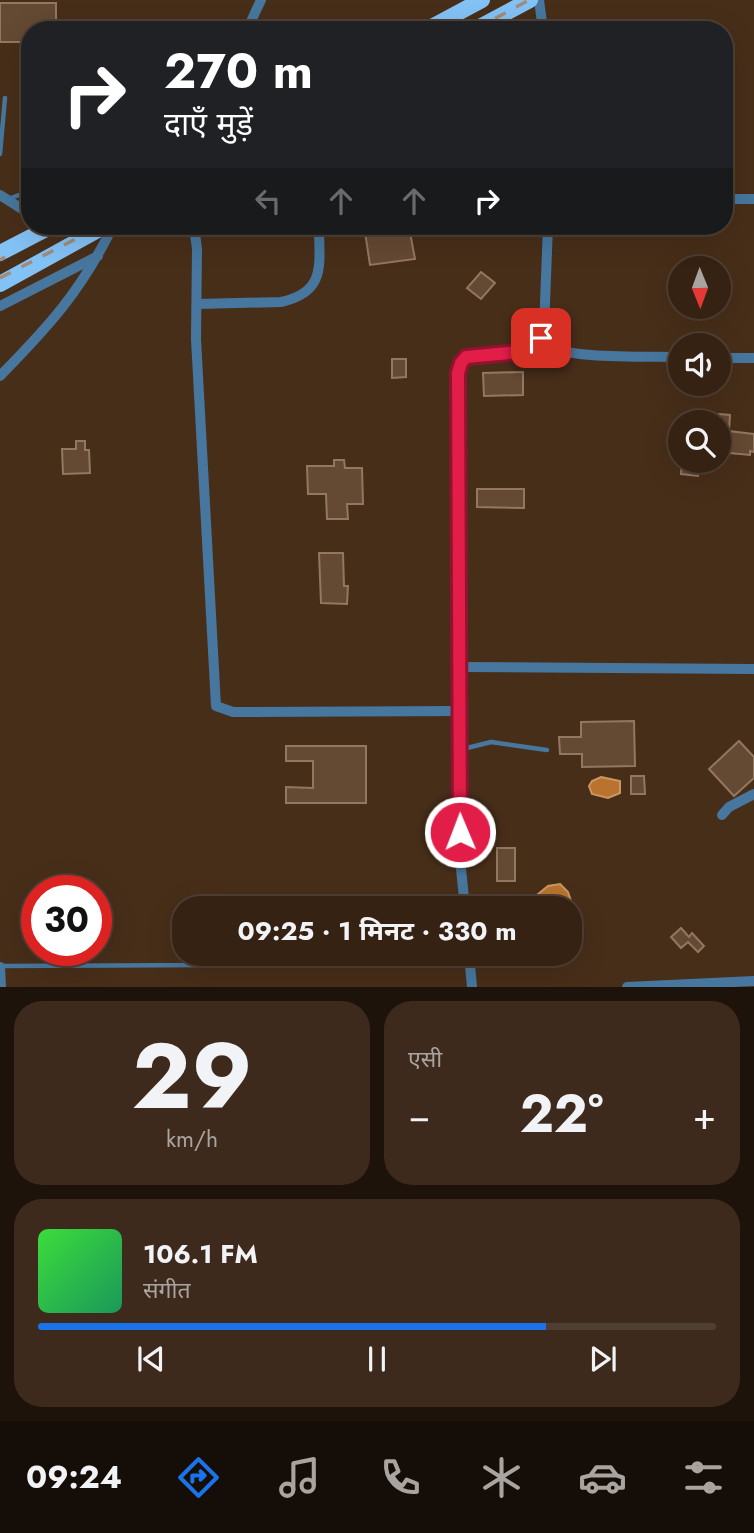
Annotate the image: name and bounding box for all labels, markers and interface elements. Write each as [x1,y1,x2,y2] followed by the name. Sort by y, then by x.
[164,36,313,106] text: 270 m
[49,49,140,140] icon: right
[164,101,253,147] text: दाएँ मुड़ें
[249,182,287,220] icon: left
[322,182,360,220] icon: ahead
[395,182,433,220] icon: ahead
[468,182,506,220] icon: right
[668,256,732,318] north arrow
[668,256,731,473] map controls
[511,308,571,368] pin
[522,319,560,357] icon: arrive
[668,333,731,396] button: sound
[668,410,731,473] button: search
[423,795,497,869] position arrow
[21,875,112,966] speed limit sign: 30
[238,912,516,950] text: 09:25 · 1 मिनट · 330 m
[132,1011,252,1142] text: 29
[408,1042,442,1076] text: एसी
[520,1076,603,1152] text: 22°
[408,1088,430,1143] text: −
[693,1088,716,1143] text: +
[166,1122,218,1156] text: km/h
[143,1235,258,1273] text: 106.1 FM
[143,1273,191,1307] text: संगीत
[132,1340,170,1378] icon: previous
[358,1340,396,1378] icon: pause
[584,1340,622,1378] icon: next
[174,1453,223,1502] icon: directions
[275,1453,324,1502] icon: music
[376,1453,425,1502] icon: phone
[477,1453,526,1502] icon: climate
[578,1453,627,1502] icon: car
[679,1453,728,1502] icon: filters
[26,1454,122,1500] text: 09:24

